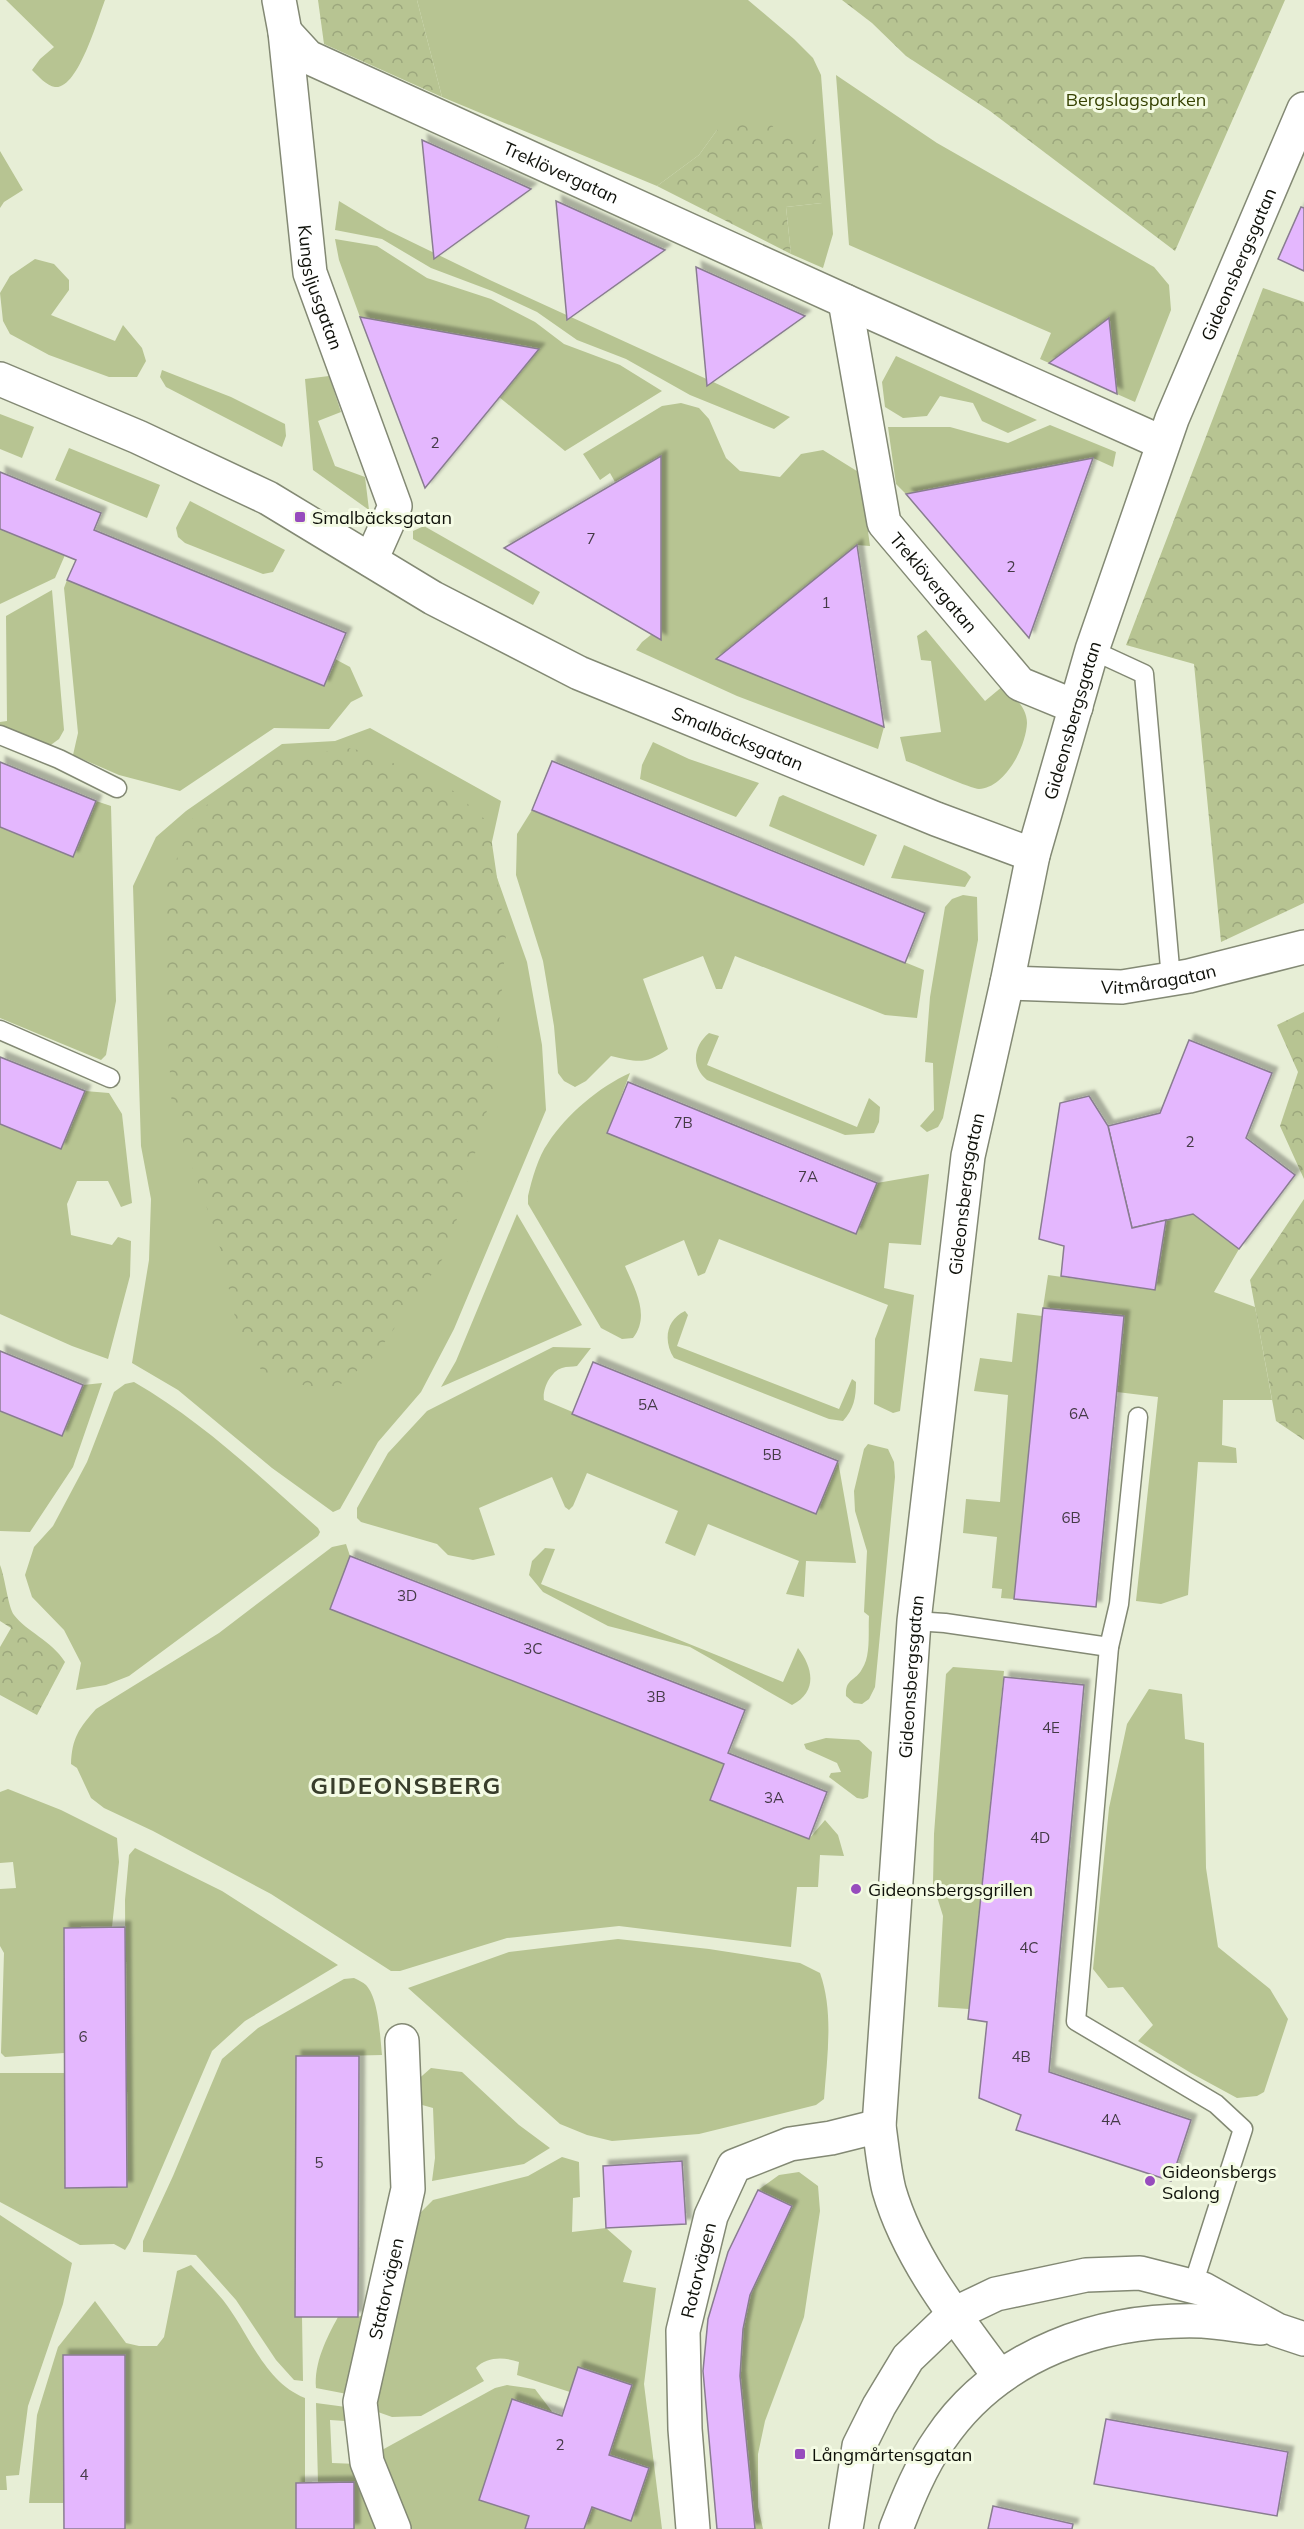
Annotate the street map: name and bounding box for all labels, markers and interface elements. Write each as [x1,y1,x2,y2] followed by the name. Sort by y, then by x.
[1066,88,1206,111] park label: Bergslagsparken
[500,136,623,208] street label: Treklövergatan
[1195,184,1281,344] street label: Gideonsbergsgatan
[294,224,348,353] street label: Kungsljusgatan
[430,433,440,452] house number: 2
[312,506,452,529] place label: Smalbäcksgatan
[293,510,307,524] marker: Smalbäcksgatan
[885,527,983,637] street label: Treklövergatan
[586,529,596,548] house number: 7
[1006,557,1016,576] house number: 2
[821,593,831,612] house number: 1
[1038,638,1106,802] street label: Gideonsbergsgatan
[669,701,807,775] street label: Smalbäcksgatan
[1100,958,1218,999] street label: Vitmåragatan
[943,1110,989,1276] street label: Gideonsbergsgatan
[673,1113,693,1132] house number: 7B
[1185,1132,1195,1151] house number: 2
[798,1167,818,1186] house number: 7A
[638,1395,658,1414] house number: 5A
[1069,1404,1089,1423] house number: 6A
[762,1445,782,1464] house number: 5B
[1061,1508,1081,1527] house number: 6B
[397,1586,417,1605] house number: 3D
[893,1593,928,1759] street label: Gideonsbergsgatan
[523,1639,543,1658] house number: 3C
[646,1687,666,1706] house number: 3B
[1042,1718,1060,1737] house number: 4E
[310,1770,502,1800] district label: GIDEONSBERG
[764,1788,784,1807] house number: 3A
[1030,1828,1050,1847] house number: 4D
[868,1878,1033,1901] place label: Gideonsbergsgrillen
[849,1882,863,1896] marker: Gideonsbergsgrillen
[1019,1938,1039,1957] house number: 4C
[78,2027,88,2046] house number: 6
[1011,2047,1031,2066] house number: 4B
[1101,2110,1121,2129] house number: 4A
[314,2153,324,2172] house number: 5
[1162,2160,1277,2204] place label: Gideonsbergs Salong
[1143,2174,1157,2188] marker: Gideonsbergs Salong
[675,2220,721,2320] street label: Rotorvägen
[363,2235,408,2341] street label: Statorvägen
[555,2435,565,2454] house number: 2
[812,2443,972,2466] place label: Långmårtensgatan
[793,2447,807,2461] marker: Långmårtensgatan
[79,2465,89,2484] house number: 4

